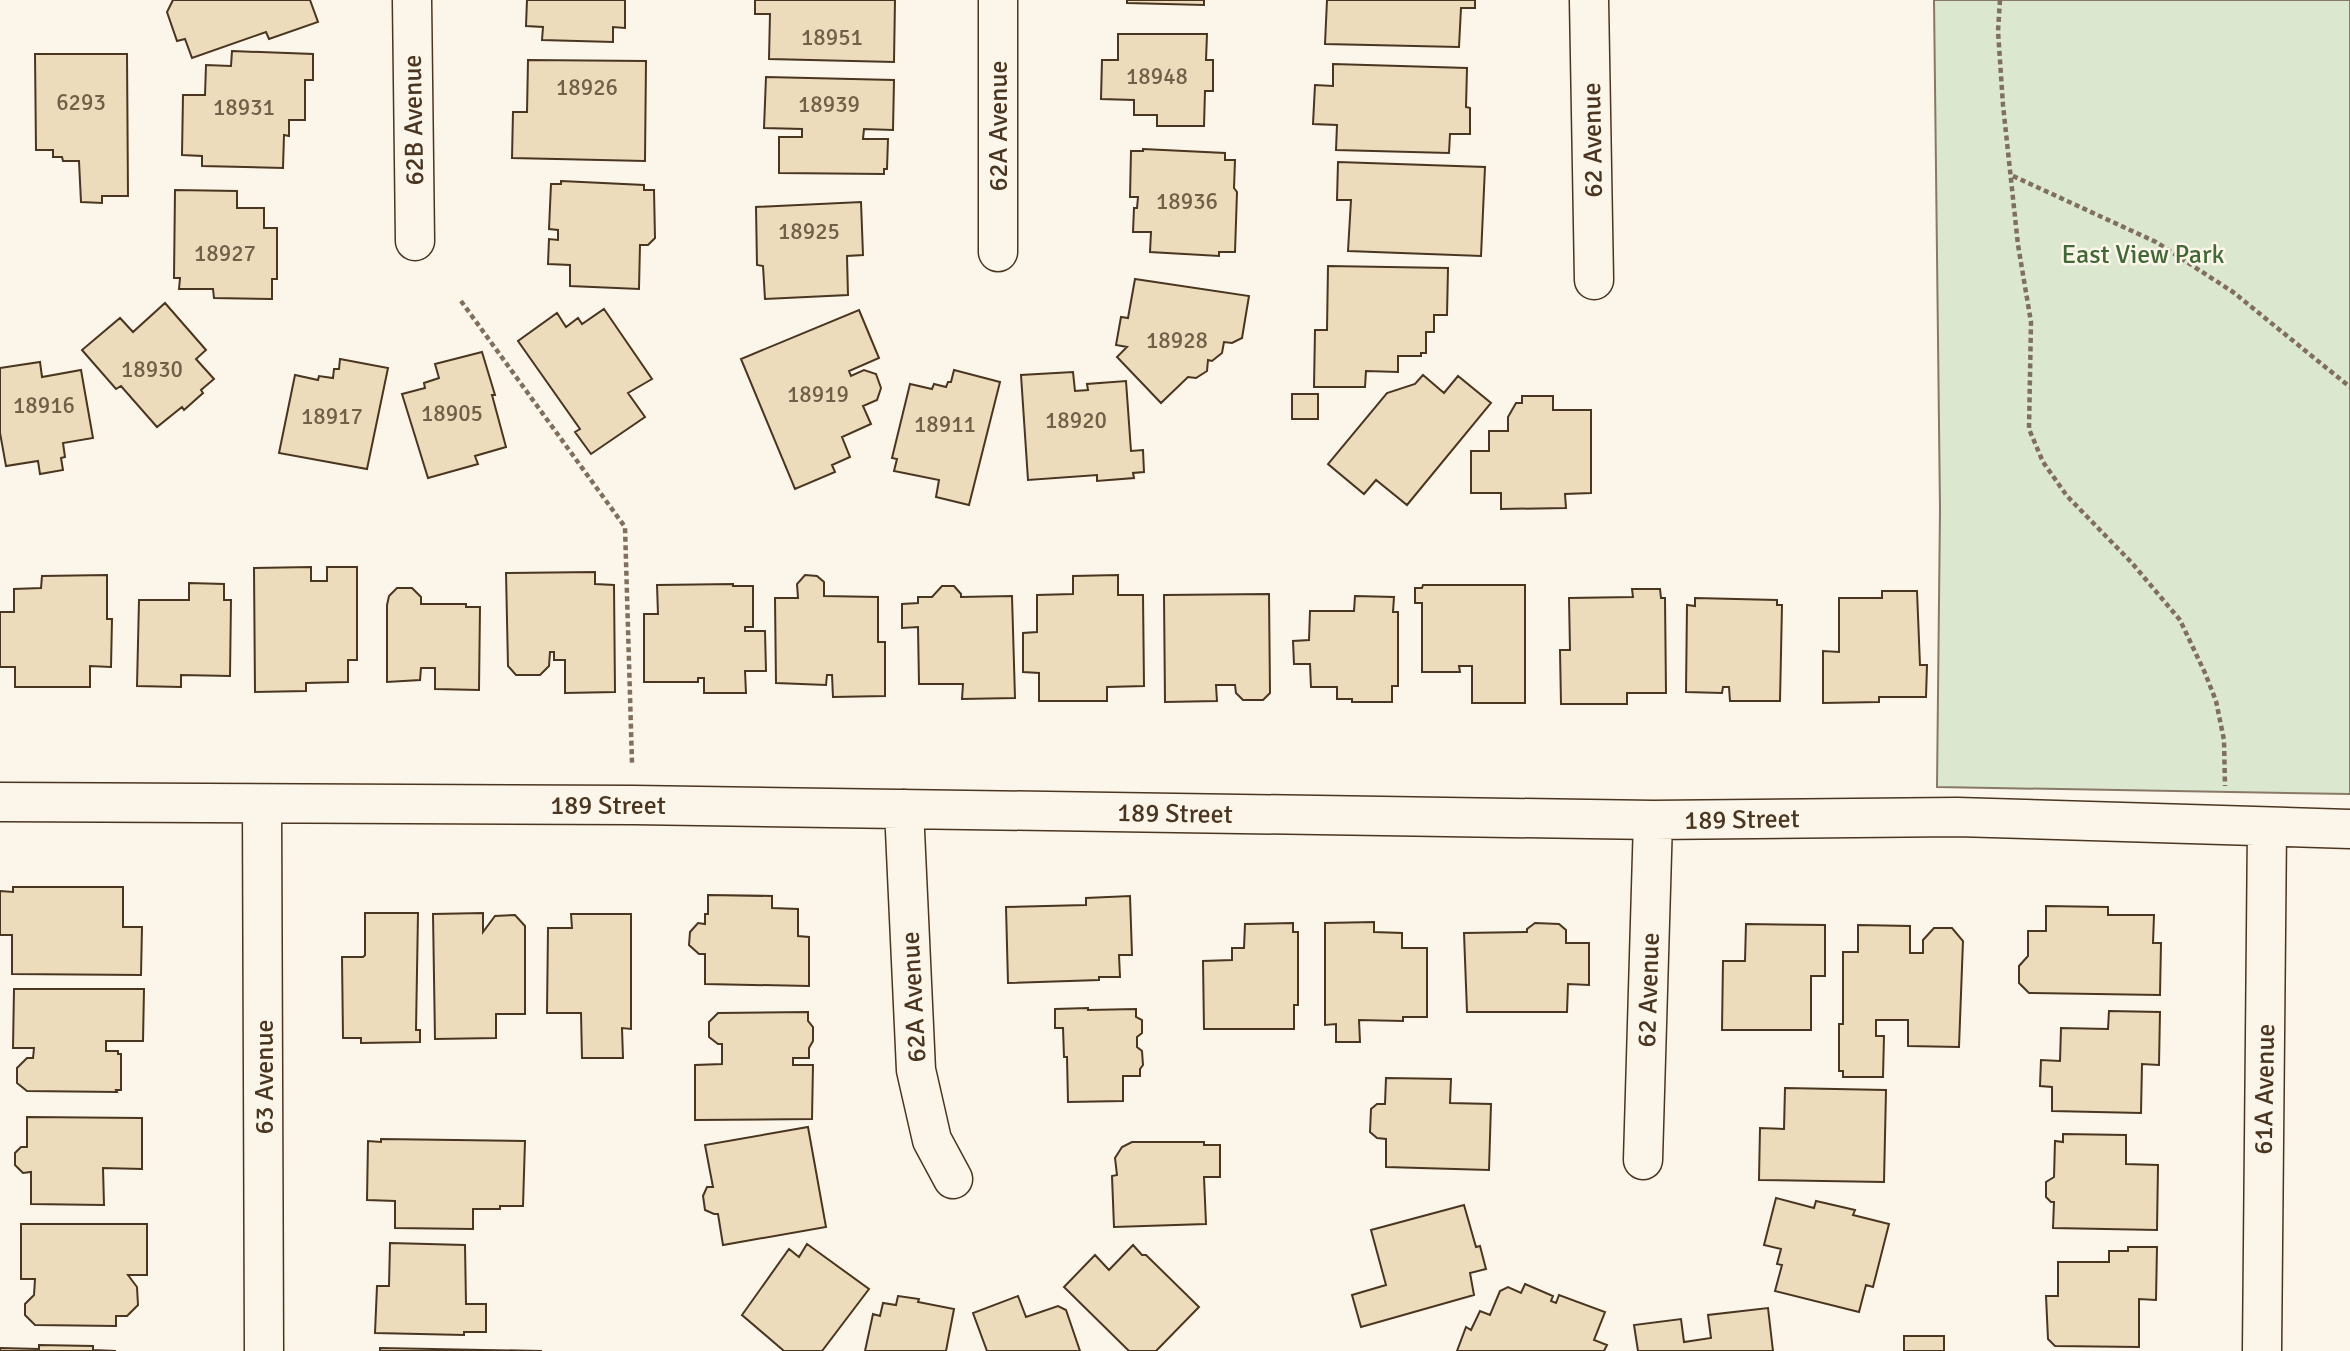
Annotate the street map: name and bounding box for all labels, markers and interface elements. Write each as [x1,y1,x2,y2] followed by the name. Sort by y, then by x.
[801,23,863,52] house number: 18951
[397,54,431,186] street label: 62B Avenue
[983,60,1015,192] street label: 62A Avenue
[1126,62,1188,91] house number: 18948
[556,73,618,102] house number: 18926
[1576,82,1610,198] street label: 62 Avenue
[56,88,106,117] house number: 6293
[798,90,860,119] house number: 18939
[213,93,275,122] house number: 18931
[1156,187,1218,216] house number: 18936
[778,217,840,246] house number: 18925
[194,239,256,268] house number: 18927
[2061,239,2225,271] park label: East View Park
[1146,326,1208,355] house number: 18928
[121,355,183,384] house number: 18930
[787,380,849,409] house number: 18919
[13,391,75,420] house number: 18916
[421,399,483,428] house number: 18905
[301,402,363,431] house number: 18917
[1045,406,1107,435] house number: 18920
[914,410,976,439] house number: 18911
[550,790,666,822] street label: 189 Street
[1117,797,1233,831] street label: 189 Street
[1684,803,1800,837] street label: 189 Street
[895,931,933,1063] street label: 62A Avenue
[1631,932,1667,1048] street label: 62 Avenue
[249,1019,281,1135] street label: 63 Avenue
[2248,1023,2282,1155] street label: 61A Avenue

